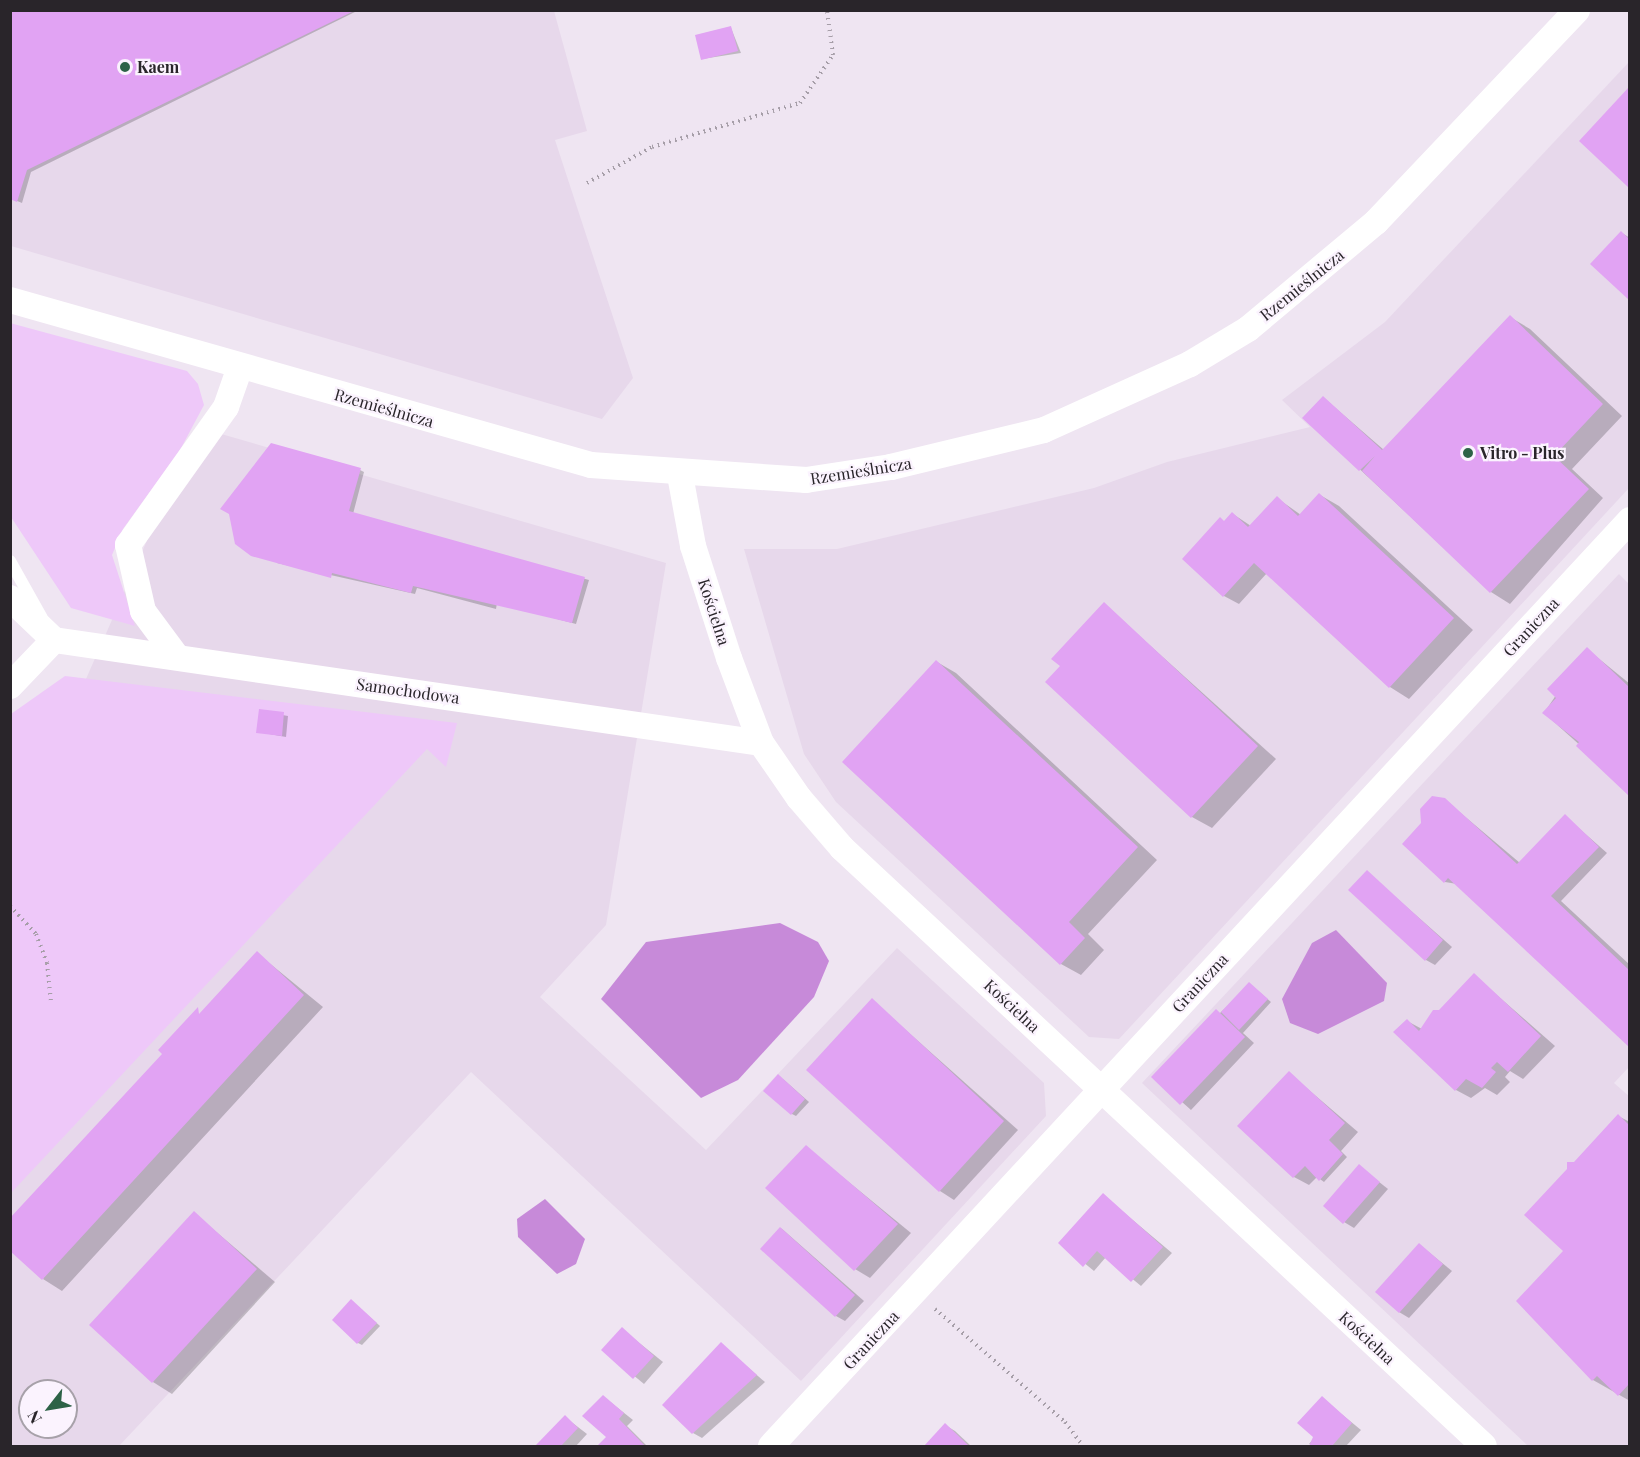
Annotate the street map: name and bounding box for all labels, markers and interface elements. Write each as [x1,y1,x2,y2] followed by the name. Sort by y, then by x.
[137,57,179,77] place label: Kaem
[118,60,132,74] marker: Kaem
[1256,245,1348,325] street label: Rzemieślnicza
[332,385,436,431] street label: Rzemieślnicza
[1480,443,1564,463] place label: Vitro - Plus
[1461,446,1475,460] marker: Vitro - Plus
[809,454,913,488] street label: Rzemieślnicza
[694,576,734,648] street label: Kościelna
[1499,594,1563,660] street label: Graniczna
[355,674,461,708] street label: Samochodowa
[1168,950,1232,1016] street label: Graniczna
[980,975,1044,1037] street label: Kościelna
[839,1307,903,1373] street label: Graniczna
[1335,1307,1399,1369] street label: Kościelna
[18,1379,78,1439] north arrow
[22,1407,46,1428] text: N

